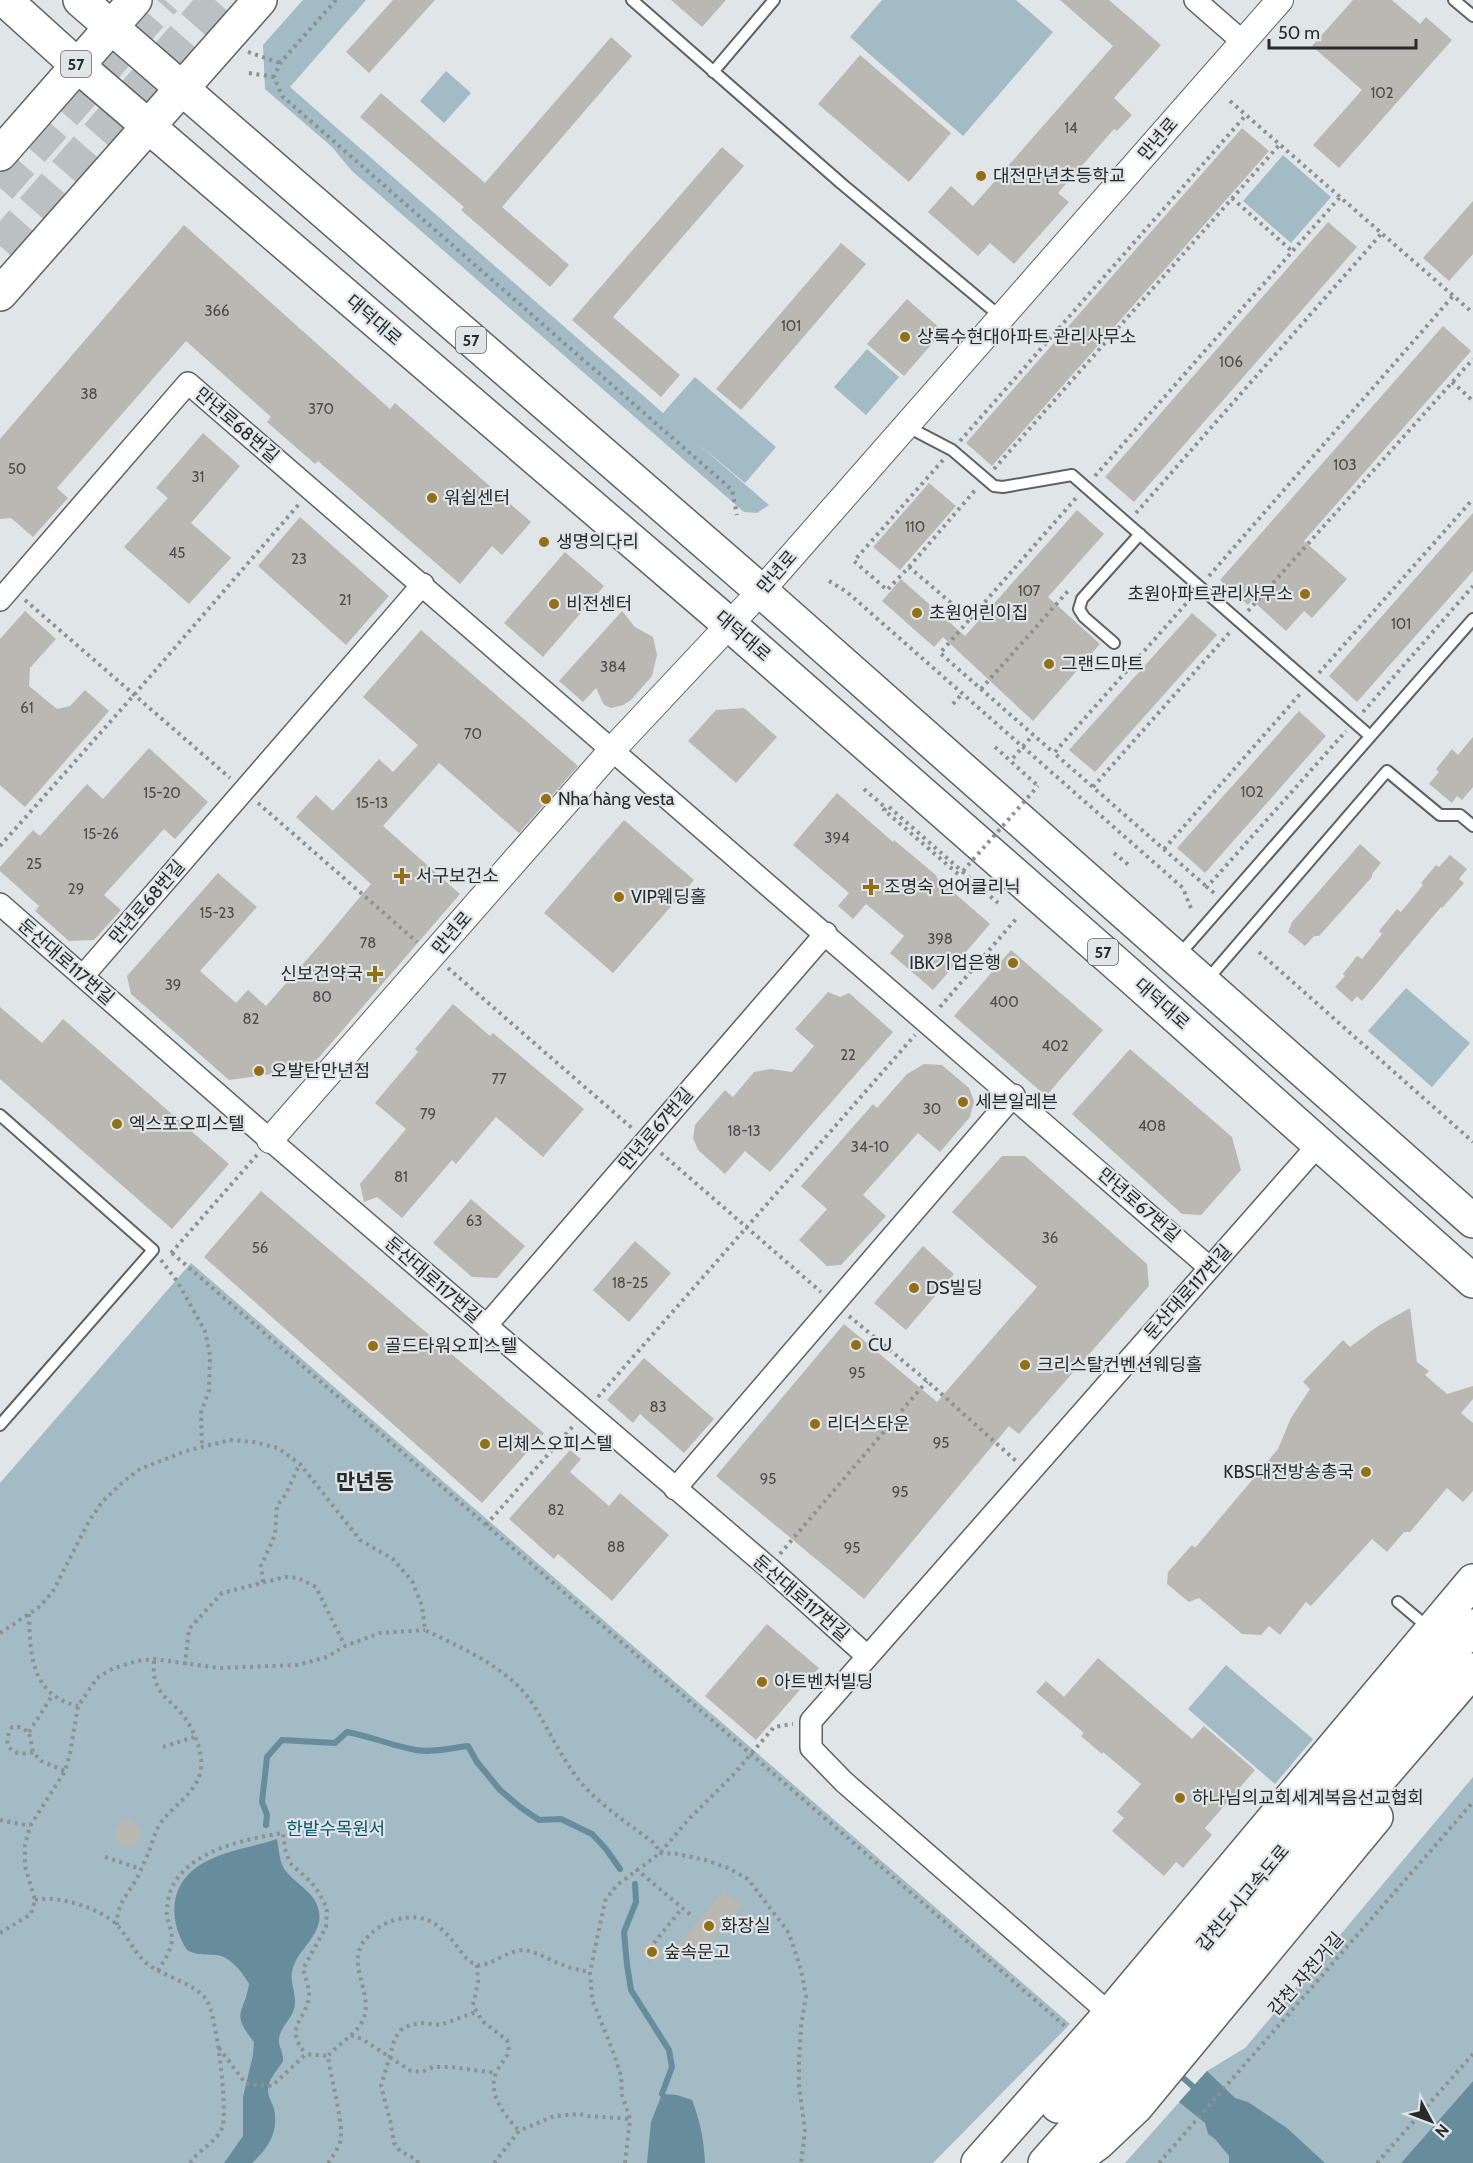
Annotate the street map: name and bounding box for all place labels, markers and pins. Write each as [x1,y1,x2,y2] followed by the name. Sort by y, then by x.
[993,165,1125,187] place label: 대전만년초등학교
[974,169,988,183] marker: 대전만년초등학교
[917,326,1136,348] place label: 상록수현대아파트 관리사무소
[898,330,912,344] marker: 상록수현대아파트 관리사무소
[444,487,510,509] place label: 워쉽센터
[425,491,439,505] marker: 워쉽센터
[556,531,639,553] place label: 생명의다리
[537,535,551,549] marker: 생명의다리
[1127,583,1293,605] place label: 초원아파트관리사무소
[1298,587,1312,601] marker: 초원아파트관리사무소
[566,593,632,615] place label: 비전센터
[547,597,561,611] marker: 비전센터
[929,602,1028,624] place label: 초원어린이집
[910,606,924,620] marker: 초원어린이집
[1061,653,1144,675] place label: 그랜드마트
[1042,657,1056,671] marker: 그랜드마트
[558,788,675,810] place label: Nha hàng vesta
[539,792,553,806] marker: Nha hàng vesta
[416,865,499,887] place label: 서구보건소
[393,867,411,885] marker: 서구보건소
[884,876,1021,898] place label: 조명숙 언어클리닉
[862,878,880,896] marker: 조명숙 언어클리닉
[631,886,707,908] place label: VIP웨딩홀
[612,890,626,904] marker: VIP웨딩홀
[909,952,1001,974] place label: IBK기업은행
[1006,956,1020,970] marker: IBK기업은행
[280,963,363,985] place label: 신보건약국
[368,967,382,981] marker: 신보건약국
[271,1060,370,1082] place label: 오발탄만년점
[252,1064,266,1078] marker: 오발탄만년점
[975,1091,1058,1113] place label: 세븐일레븐
[956,1095,970,1109] marker: 세븐일레븐
[129,1113,245,1135] place label: 엑스포오피스텔
[110,1117,124,1131] marker: 엑스포오피스텔
[926,1277,983,1299] place label: DS빌딩
[907,1281,921,1295] marker: DS빌딩
[868,1334,892,1356] place label: CU
[385,1335,517,1357] place label: 골드타워오피스텔
[849,1338,863,1352] marker: CU
[366,1339,380,1353] marker: 골드타워오피스텔
[1037,1354,1203,1376] place label: 크리스탈컨벤션웨딩홀
[1018,1358,1032,1372] marker: 크리스탈컨벤션웨딩홀
[827,1413,910,1435] place label: 리더스타운
[808,1417,822,1431] marker: 리더스타운
[497,1433,613,1455] place label: 리체스오피스텔
[478,1437,492,1451] marker: 리체스오피스텔
[1223,1461,1354,1483] place label: KBS대전방송총국
[1359,1465,1373,1479] marker: KBS대전방송총국
[774,1671,873,1693] place label: 아트벤처빌딩
[755,1675,769,1689] marker: 아트벤처빌딩
[1192,1787,1424,1809] place label: 하나님의교회세계복음선교협회
[1173,1791,1187,1805] marker: 하나님의교회세계복음선교협회
[721,1915,771,1937] place label: 화장실
[702,1919,716,1933] marker: 화장실
[664,1941,730,1963] place label: 숲속문고
[645,1945,659,1959] marker: 숲속문고

